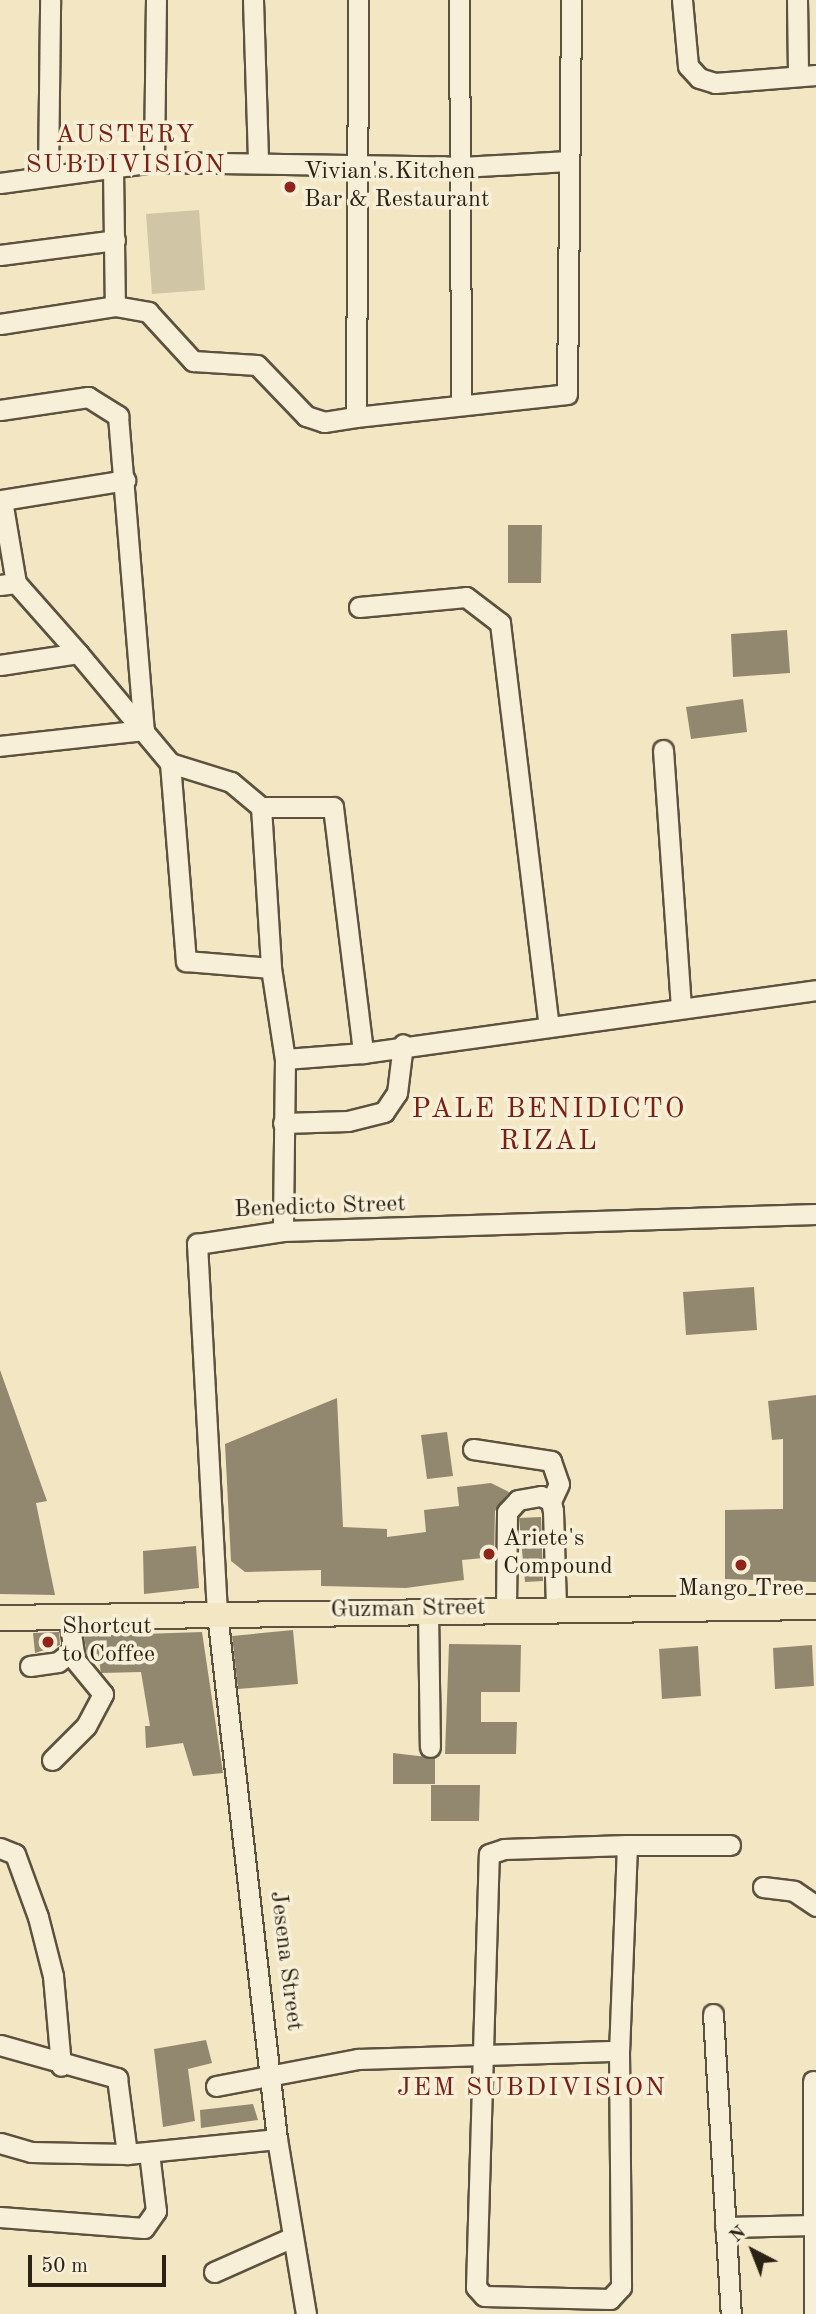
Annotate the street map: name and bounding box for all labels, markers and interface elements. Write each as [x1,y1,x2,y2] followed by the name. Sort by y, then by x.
[27,120,225,182] district label: AUSTERY SUBDIVISION
[304,159,489,215] place label: Vivian's Kitchen Bar & Restaurant
[282,179,298,195] marker: Vivian's Kitchen Bar & Restaurant
[413,1093,685,1159] district label: PALE BENIDICTO RIZAL
[234,1191,406,1225] street label: Benedicto Street
[503,1526,613,1582] place label: Ariete's Compound
[481,1546,497,1562] marker: Ariete's Compound
[733,1557,749,1573] marker: Mango Tree
[678,1576,804,1604] place label: Mango Tree
[330,1594,486,1626] street label: Guzman Street
[62,1614,155,1670] place label: Shortcut to Coffee
[40,1634,56,1650] marker: Shortcut to Coffee
[262,1889,308,2033] street label: Jesena Street
[399,2073,665,2105] district label: JEM SUBDIVISION
[718,2216,788,2286] north arrow
[727,2223,750,2247] text: N
[32,2240,170,2284] scale bar
[41,2256,88,2277] text: 50 m

